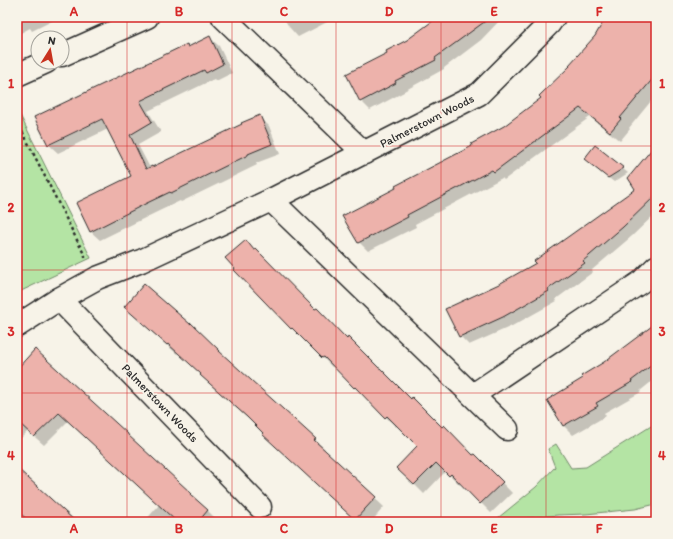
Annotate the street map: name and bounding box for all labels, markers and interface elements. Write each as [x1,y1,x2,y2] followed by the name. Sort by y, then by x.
[69,4,79,19] text: A
[175,4,184,19] text: B
[280,4,289,19] text: C
[385,4,394,19] text: D
[490,4,498,19] text: E
[596,4,603,19] text: F
[30,30,70,70] north arrow
[47,34,57,48] text: N
[8,76,14,91] text: 1
[659,76,665,91] text: 1
[378,91,476,151] street label: Palmerstown Woods
[8,200,15,215] text: 2
[659,200,666,215] text: 2
[7,324,15,339] text: 3
[658,324,666,339] text: 3
[119,361,201,445] street label: Palmerstown Woods
[7,448,15,463] text: 4
[658,448,666,463] text: 4
[69,521,79,536] text: A
[175,521,184,536] text: B
[280,521,289,536] text: C
[385,521,394,536] text: D
[490,521,498,536] text: E
[596,521,603,536] text: F

